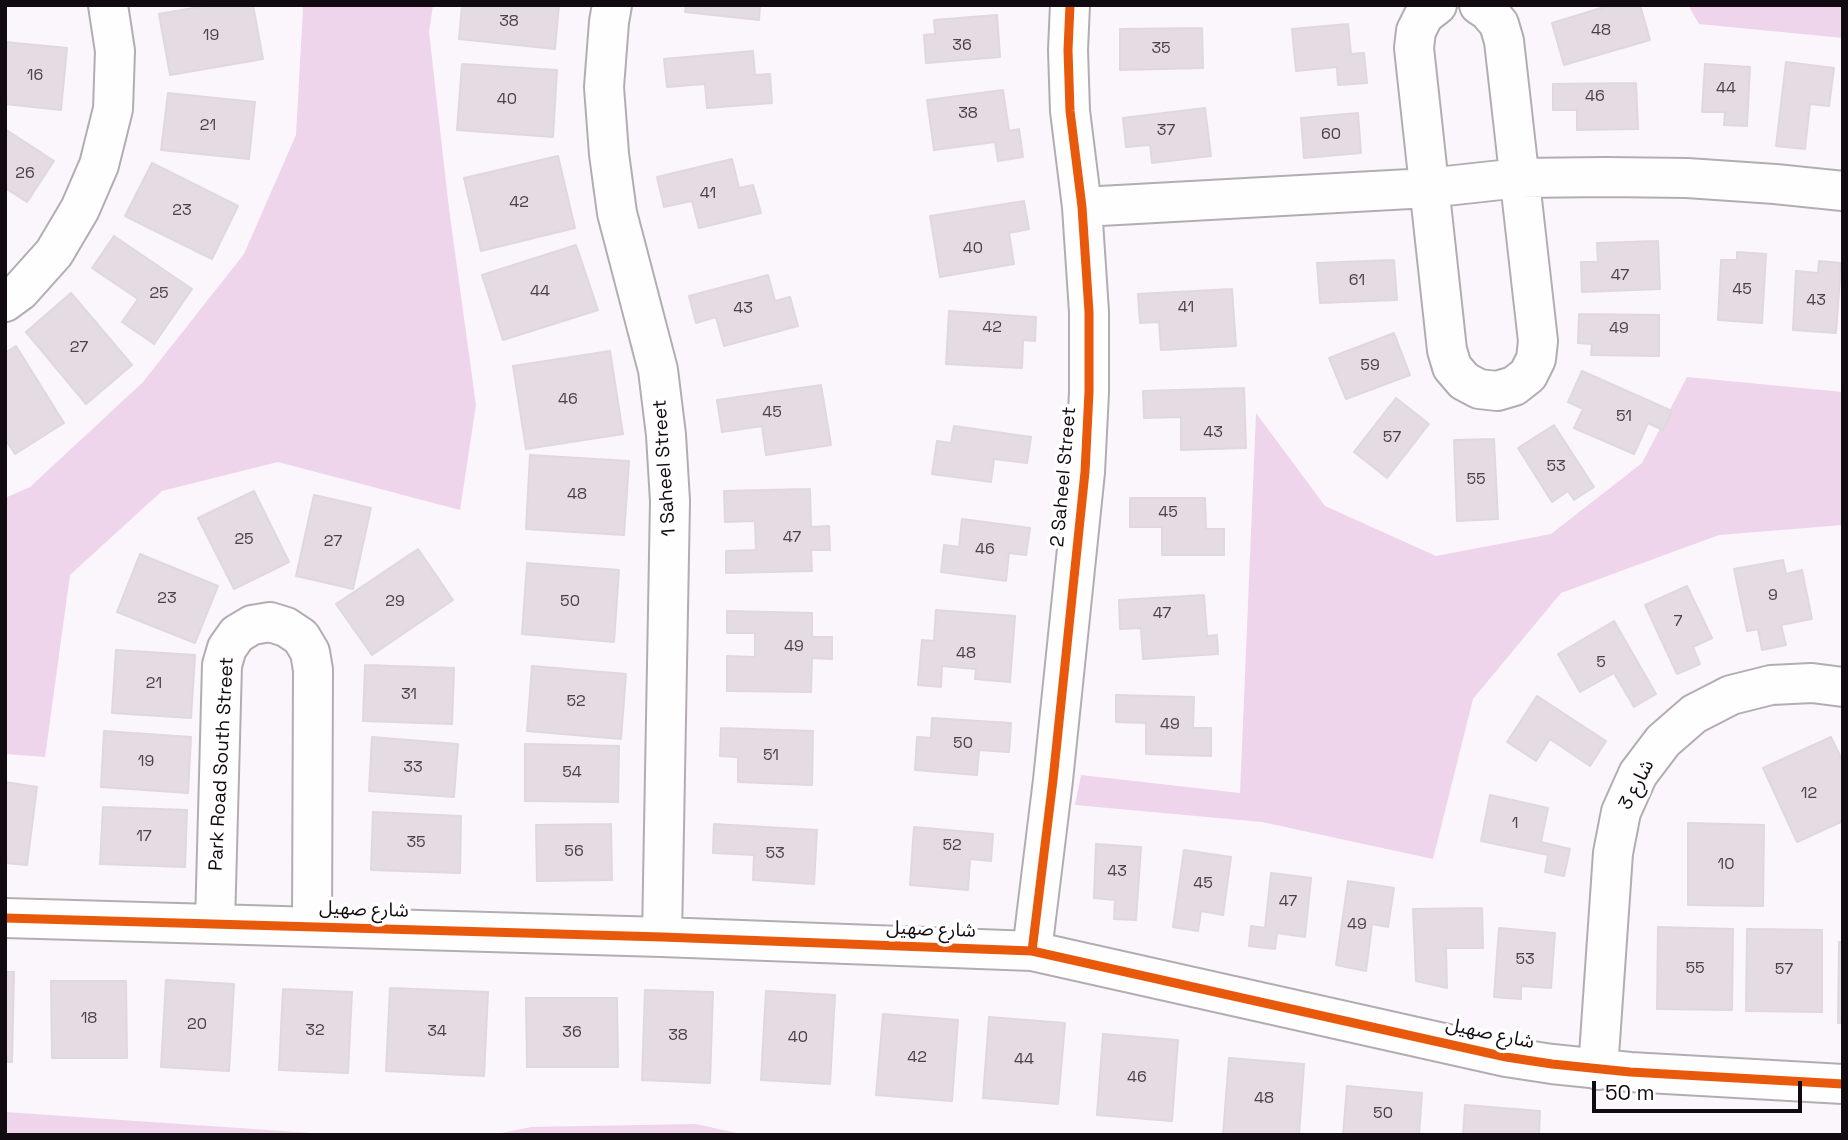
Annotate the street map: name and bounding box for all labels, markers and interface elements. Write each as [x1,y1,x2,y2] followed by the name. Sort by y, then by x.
[499,12,519,32] house number: 38
[1591,21,1611,41] house number: 48
[203,26,219,46] house number: 19
[952,36,972,56] house number: 36
[1151,39,1171,59] house number: 35
[27,66,43,86] house number: 16
[1716,79,1736,99] house number: 44
[1585,87,1605,107] house number: 46
[497,90,517,110] house number: 40
[958,104,978,124] house number: 38
[200,116,216,136] house number: 21
[1157,121,1175,141] house number: 37
[1321,125,1341,145] house number: 60
[15,164,35,184] house number: 26
[700,184,716,204] house number: 41
[509,193,529,213] house number: 42
[172,201,192,221] house number: 23
[963,239,983,259] house number: 40
[1611,266,1629,286] house number: 47
[1349,271,1365,291] house number: 61
[1732,280,1752,300] house number: 45
[530,282,550,302] house number: 44
[149,284,169,304] house number: 25
[1806,291,1826,311] house number: 43
[1178,298,1194,318] house number: 41
[733,299,753,319] house number: 43
[982,318,1002,338] house number: 42
[1609,319,1629,339] house number: 49
[70,338,88,358] house number: 27
[1360,356,1380,376] house number: 59
[558,390,578,410] house number: 46
[649,399,681,537] street label: 1 Saheel Street
[762,403,782,423] house number: 45
[1047,406,1081,548] street label: 2 Saheel Street
[1616,407,1632,427] house number: 51
[1203,423,1223,443] house number: 43
[1383,428,1401,448] house number: 57
[1546,457,1566,477] house number: 53
[1466,470,1486,490] house number: 55
[567,485,587,505] house number: 48
[1158,503,1178,523] house number: 45
[783,528,801,548] house number: 47
[234,530,254,550] house number: 25
[324,532,342,552] house number: 27
[975,540,995,560] house number: 46
[1768,586,1778,606] house number: 9
[157,589,177,609] house number: 23
[385,592,405,612] house number: 29
[560,592,580,612] house number: 50
[1153,604,1171,624] house number: 47
[1673,612,1683,632] house number: 7
[784,637,804,657] house number: 49
[956,644,976,664] house number: 48
[1596,653,1606,673] house number: 5
[205,656,239,872] street label: Park Road South Street
[146,674,162,694] house number: 21
[401,685,417,705] house number: 31
[566,692,586,712] house number: 52
[1160,715,1180,735] house number: 49
[953,734,973,754] house number: 50
[763,746,779,766] house number: 51
[138,752,154,772] house number: 19
[1614,756,1660,814] street label: 3 شارع
[403,758,423,778] house number: 33
[562,763,582,783] house number: 54
[1801,784,1817,804] house number: 12
[1512,814,1518,834] house number: 1
[136,827,152,847] house number: 17
[406,833,426,853] house number: 35
[942,836,962,856] house number: 52
[564,842,584,862] house number: 56
[765,844,785,864] house number: 53
[1718,855,1734,875] house number: 10
[1107,862,1127,882] house number: 43
[1193,874,1213,894] house number: 45
[1279,892,1297,912] house number: 47
[319,897,409,923] street label: شارع صهيل
[1347,915,1367,935] house number: 49
[886,917,976,943] street label: شارع صهيل
[1515,950,1535,970] house number: 53
[1685,959,1705,979] house number: 55
[1775,960,1793,980] house number: 57
[81,1009,97,1029] house number: 18
[1444,1014,1536,1054] street label: شارع صهيل
[187,1015,207,1035] house number: 20
[305,1021,325,1041] house number: 32
[427,1022,447,1042] house number: 34
[562,1023,582,1043] house number: 36
[668,1026,688,1046] house number: 38
[788,1028,808,1048] house number: 40
[907,1048,927,1068] house number: 42
[1014,1050,1034,1070] house number: 44
[1596,1066,1806,1110] scale bar
[1127,1068,1147,1088] house number: 46
[1605,1079,1655,1106] text: 50 m
[1254,1089,1274,1109] house number: 48
[1373,1104,1393,1124] house number: 50

